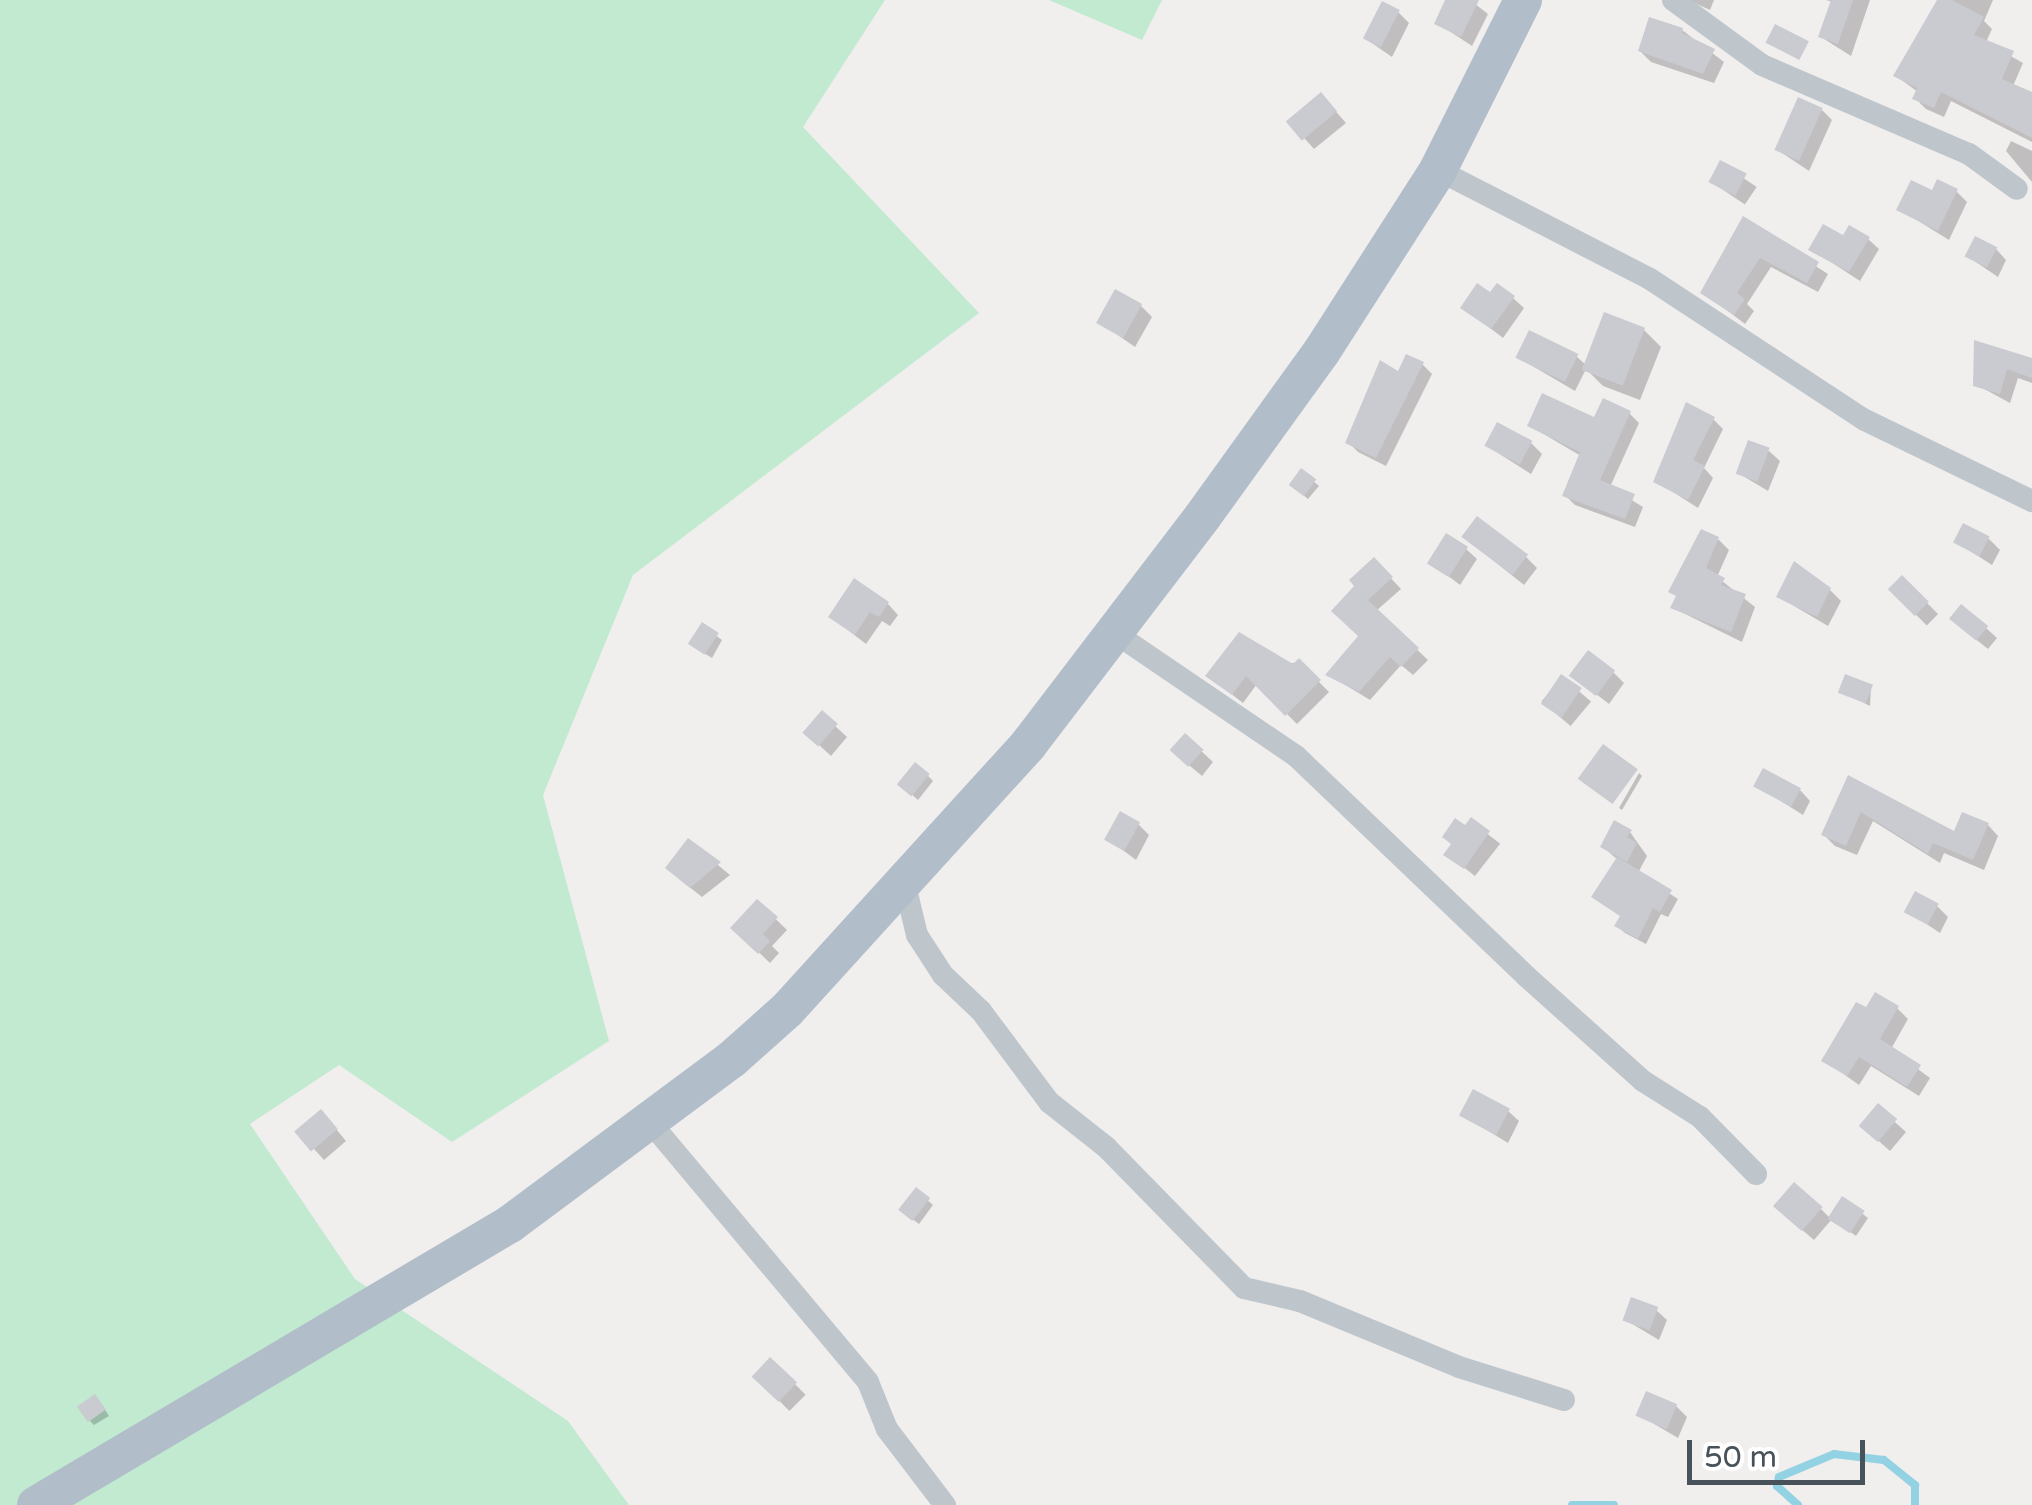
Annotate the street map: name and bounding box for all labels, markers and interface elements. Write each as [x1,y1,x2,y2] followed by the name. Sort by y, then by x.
[1692,1420,1870,1482] scale bar
[1704,1439,1777,1476] text: 50 m

